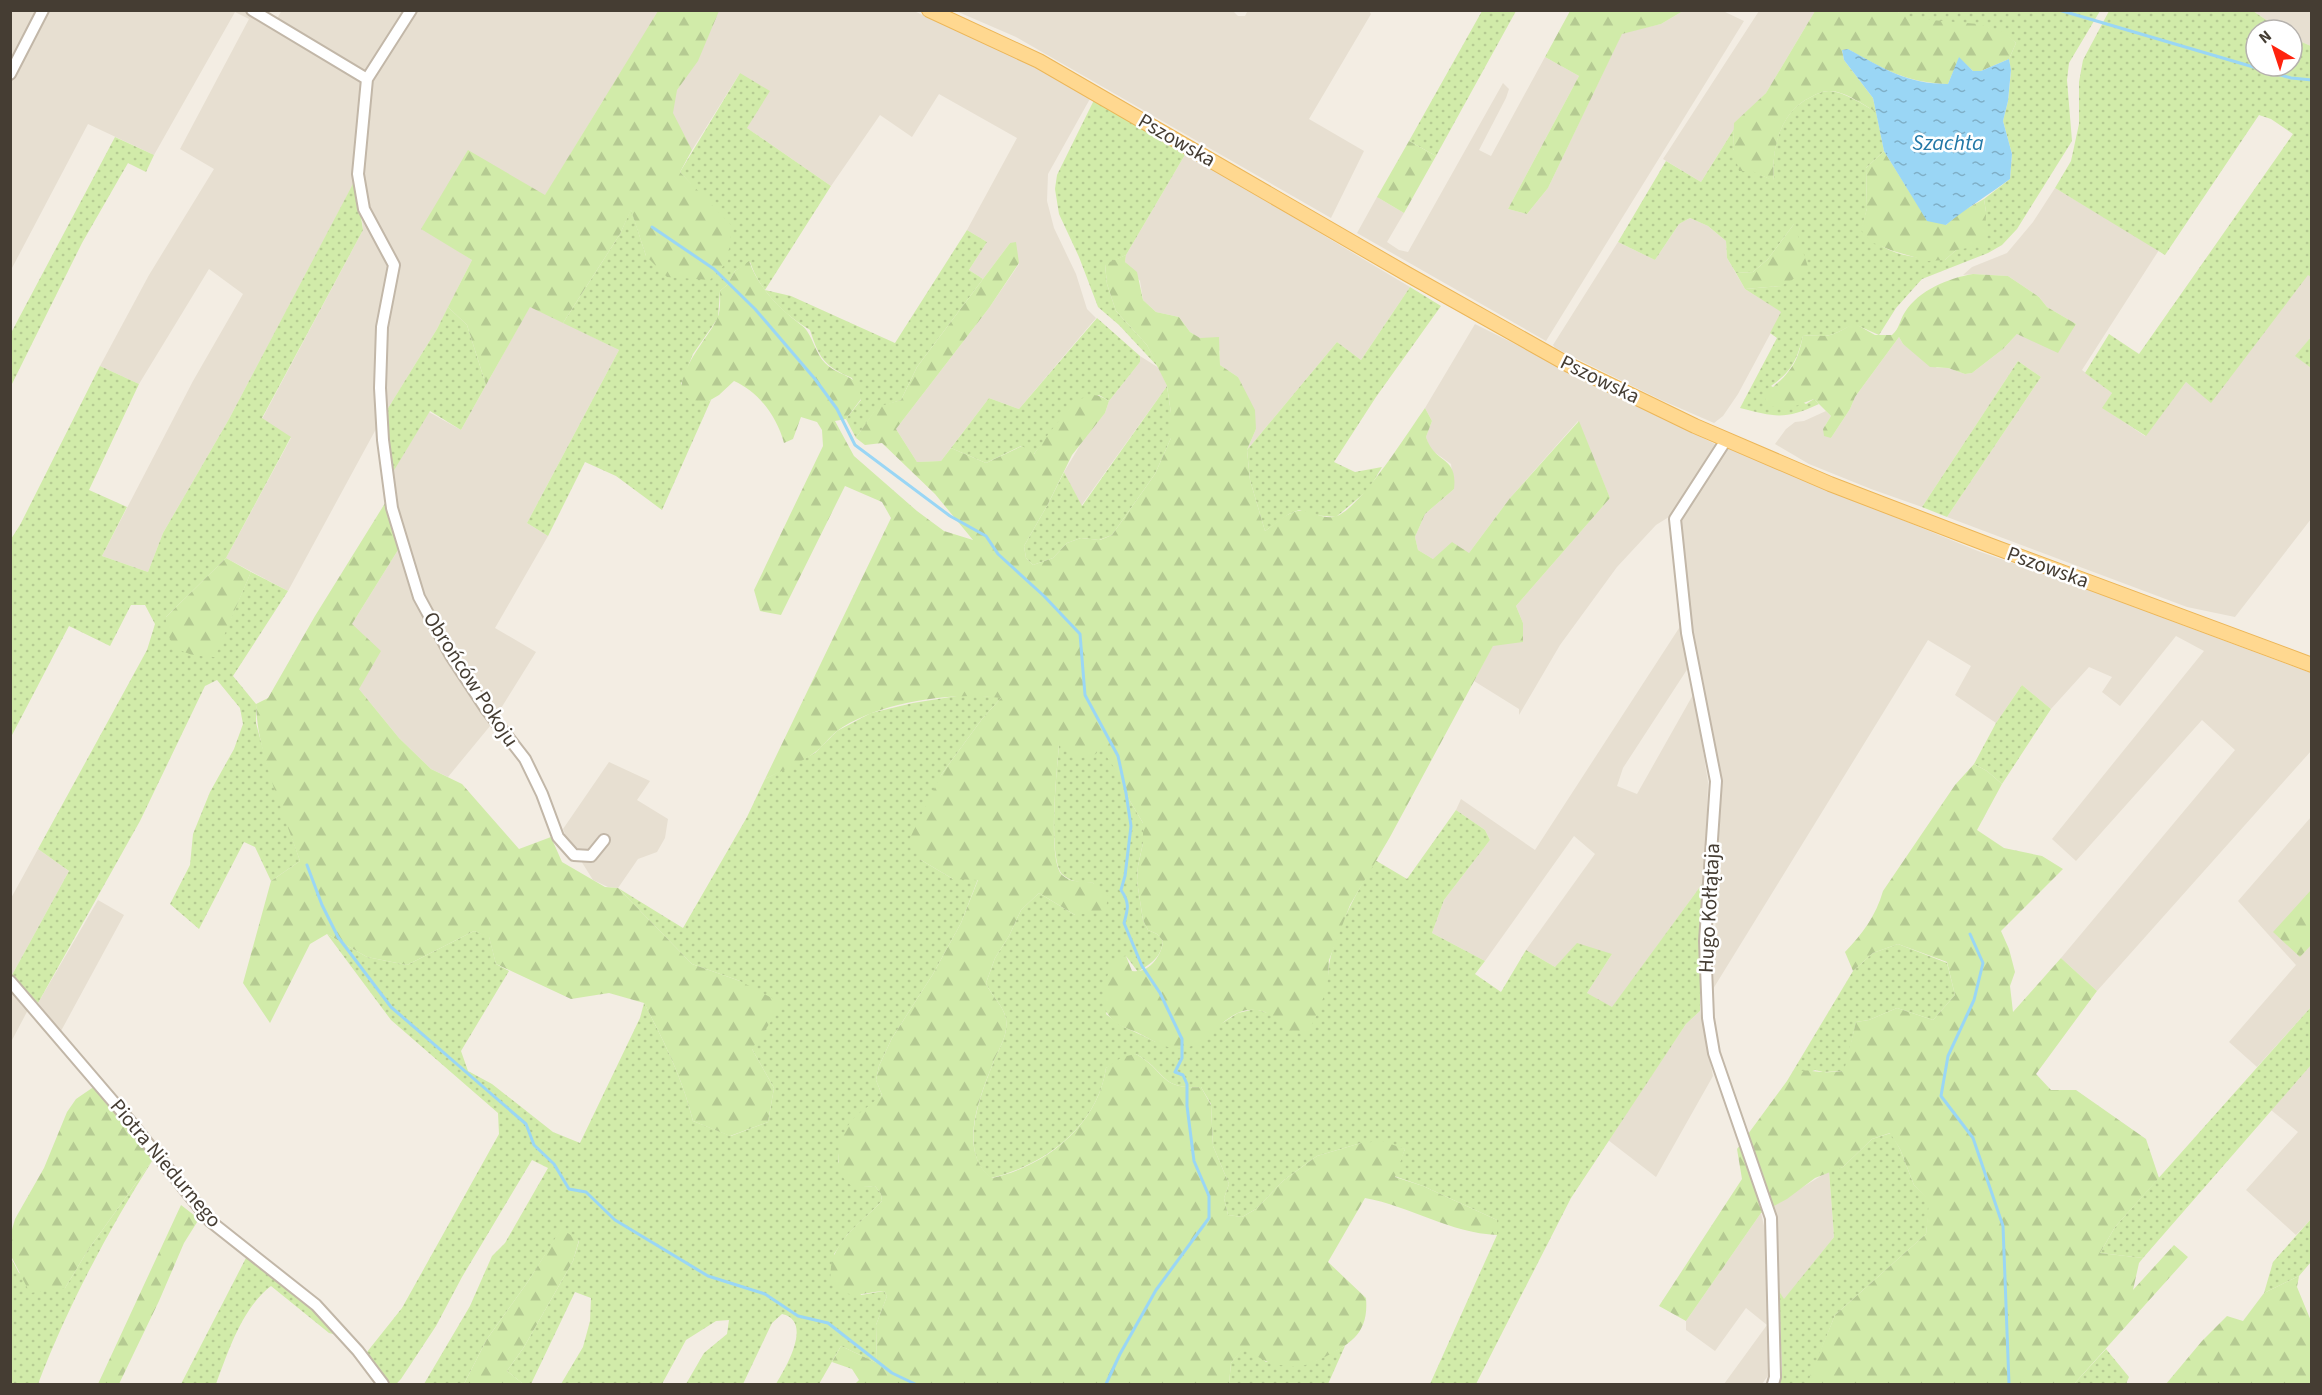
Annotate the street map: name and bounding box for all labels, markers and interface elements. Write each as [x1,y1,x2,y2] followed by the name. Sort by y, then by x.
[2244,18,2304,78] north arrow
[2254,25,2276,49] text: N
[1133,106,1221,174] street label: Pszowska
[1912,127,1984,159] water label: Szachta
[1555,347,1645,411] street label: Pszowska
[2003,538,2093,596] street label: Pszowska
[416,605,526,753] street label: Obrońców Pokoju
[1691,842,1727,974] street label: Hugo Kołłątaja
[103,1092,229,1234] street label: Piotra Niedurnego

